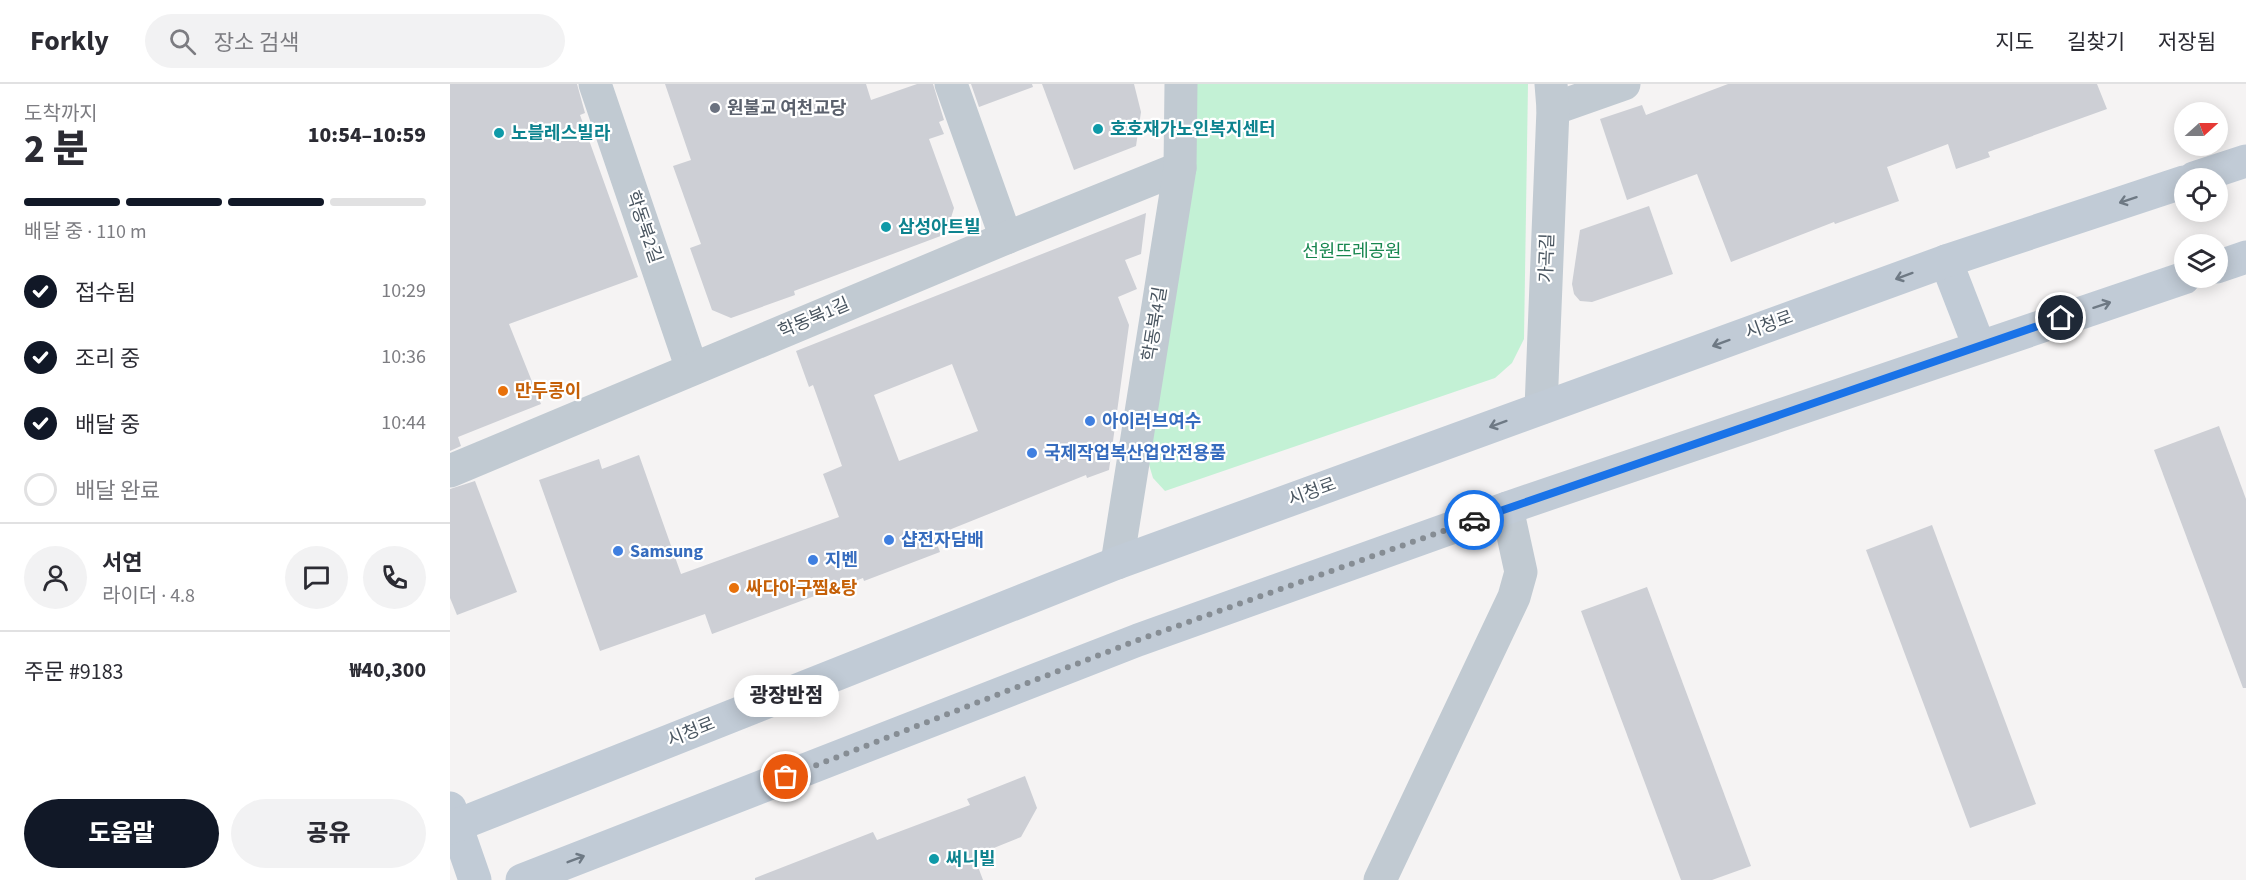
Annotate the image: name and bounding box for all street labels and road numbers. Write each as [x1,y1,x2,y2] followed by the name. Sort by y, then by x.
[620,187,668,267] street label: 학동북2길
[1534,233,1560,283] street label: 가곡길
[1137,285,1173,363] street label: 학동북4길
[775,292,853,344] street label: 학동북1길
[1741,305,1797,345] street label: 시청로
[1284,472,1340,512] street label: 시청로
[663,711,719,753] street label: 시청로

